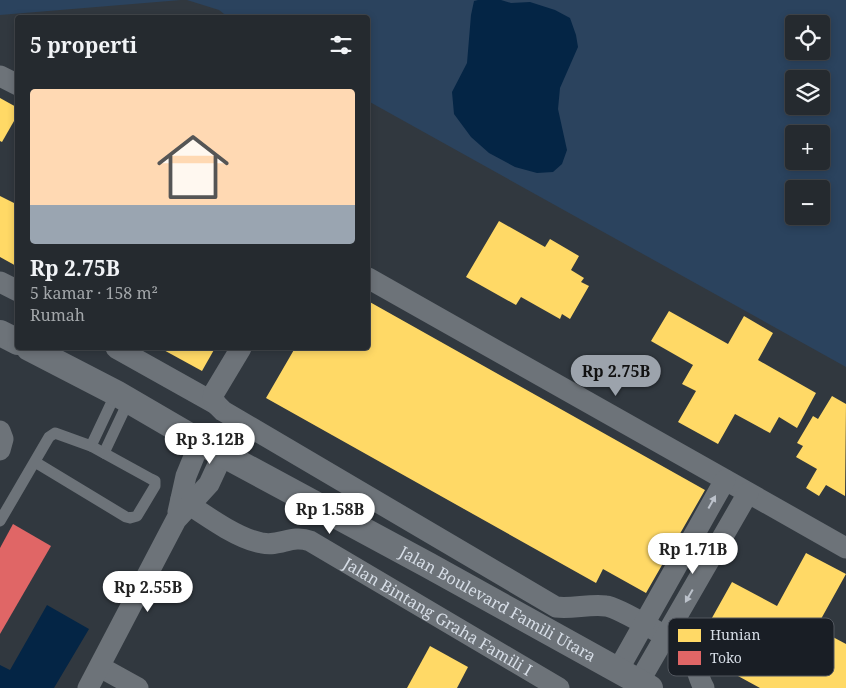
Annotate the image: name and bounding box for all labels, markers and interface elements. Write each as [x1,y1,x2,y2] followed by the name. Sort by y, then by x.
[785,15,830,225] map controls
[785,15,830,60] button: locate
[30,31,137,59] text: 5 properti
[327,31,355,59] icon: filters
[785,70,830,115] button: layers
[148,122,238,212] icon: home
[785,125,830,170] button: +
[785,180,830,225] button: −
[30,254,120,282] text: Rp 2.75B
[30,282,158,304] text: 5 kamar · 158 m²
[30,304,85,326] text: Rumah
[564,354,668,397] pin: Rp 2.75B
[582,360,650,382] text: Rp 2.75B
[158,422,262,465] pin: Rp 3.12B
[176,428,244,450] text: Rp 3.12B
[278,492,382,535] pin: Rp 1.58B
[708,496,717,509] one-way arrow
[296,498,364,520] text: Rp 1.58B
[641,532,745,575] pin: Rp 1.71B
[659,538,727,560] text: Rp 1.71B
[395,540,600,667] street label: Jalan Boulevard Famili Utara
[338,552,537,681] street label: Jalan Bintang Graha Famili I
[96,570,200,613] pin: Rp 2.55B
[114,576,182,598] text: Rp 2.55B
[685,588,693,603] one-way arrow
[668,618,834,676] legend
[710,625,760,644] text: Hunian
[710,648,742,667] text: Toko

